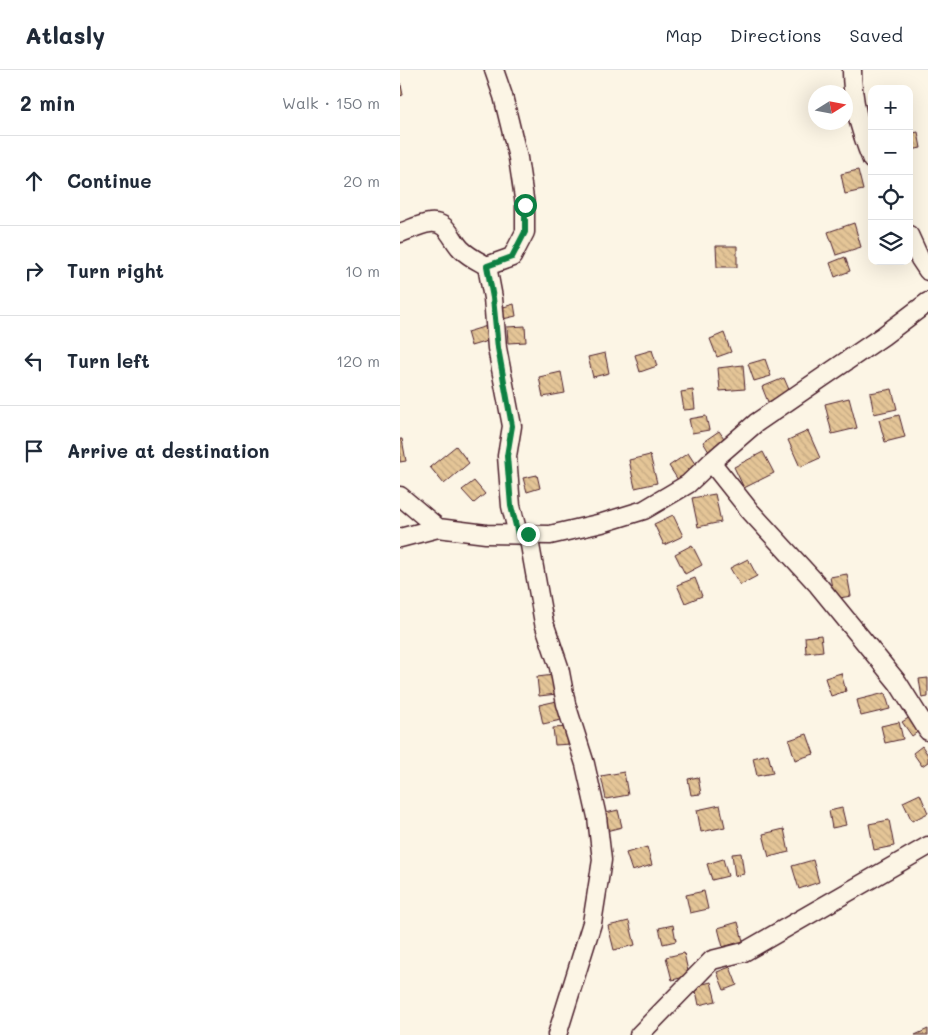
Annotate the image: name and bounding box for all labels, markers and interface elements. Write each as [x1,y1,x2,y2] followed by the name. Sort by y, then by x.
[25,19,105,50] text: Atlasly
[665,23,702,47] text: Map
[730,23,822,47] text: Directions
[850,23,903,47] text: Saved
[808,85,853,130] north arrow
[868,85,913,265] map controls
[868,85,913,130] button: +
[20,89,75,116] text: 2 min
[282,92,380,113] text: Walk · 150 m
[868,130,913,175] button: −
[20,167,48,195] icon: ahead
[67,168,152,193] text: Continue
[343,170,380,191] text: 20 m
[868,175,913,220] button: locate
[514,194,537,217] route start
[868,220,913,265] button: layers
[20,257,48,285] icon: right
[67,258,164,283] text: Turn right
[345,260,380,281] text: 10 m
[20,347,48,375] icon: left
[67,348,150,373] text: Turn left
[336,350,380,371] text: 120 m
[20,437,48,465] icon: arrive
[67,438,270,463] text: Arrive at destination
[517,523,540,546] route end

